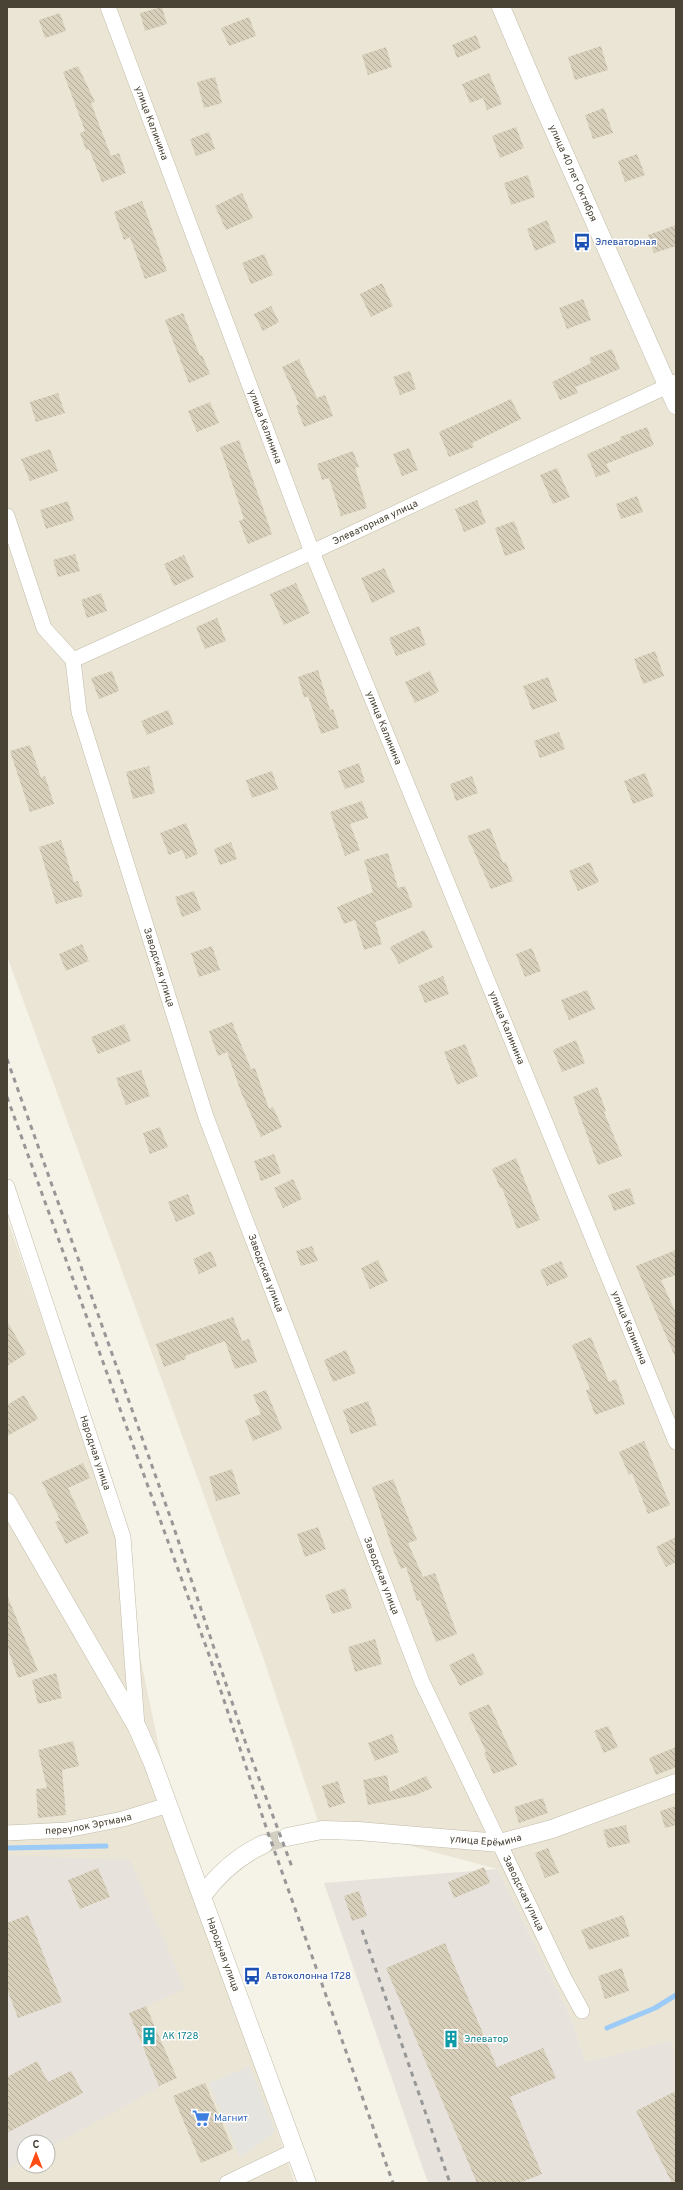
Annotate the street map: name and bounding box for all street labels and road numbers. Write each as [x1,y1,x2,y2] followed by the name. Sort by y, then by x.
[132,84,171,162] street label: улица Калинина
[546,123,600,224] street label: улица 40 лет Октября
[245,388,285,466] street label: улица Калинина
[330,497,420,548] street label: Элеваторная улица
[363,689,405,767] street label: улица Калинина
[141,926,178,1009] street label: Заводская улица
[486,989,527,1067] street label: улица Калинина
[245,1232,286,1314] street label: Заводская улица
[608,1289,650,1366] street label: улица Калинина
[77,1414,114,1492] street label: Народная улица
[361,1535,402,1617] street label: Заводская улица
[45,1810,133,1838] street label: переулок Эртмана
[449,1831,523,1850] street label: улица Ерёмина
[500,1853,547,1933] street label: Заводская улица
[203,1915,243,1993] street label: Народная улица

